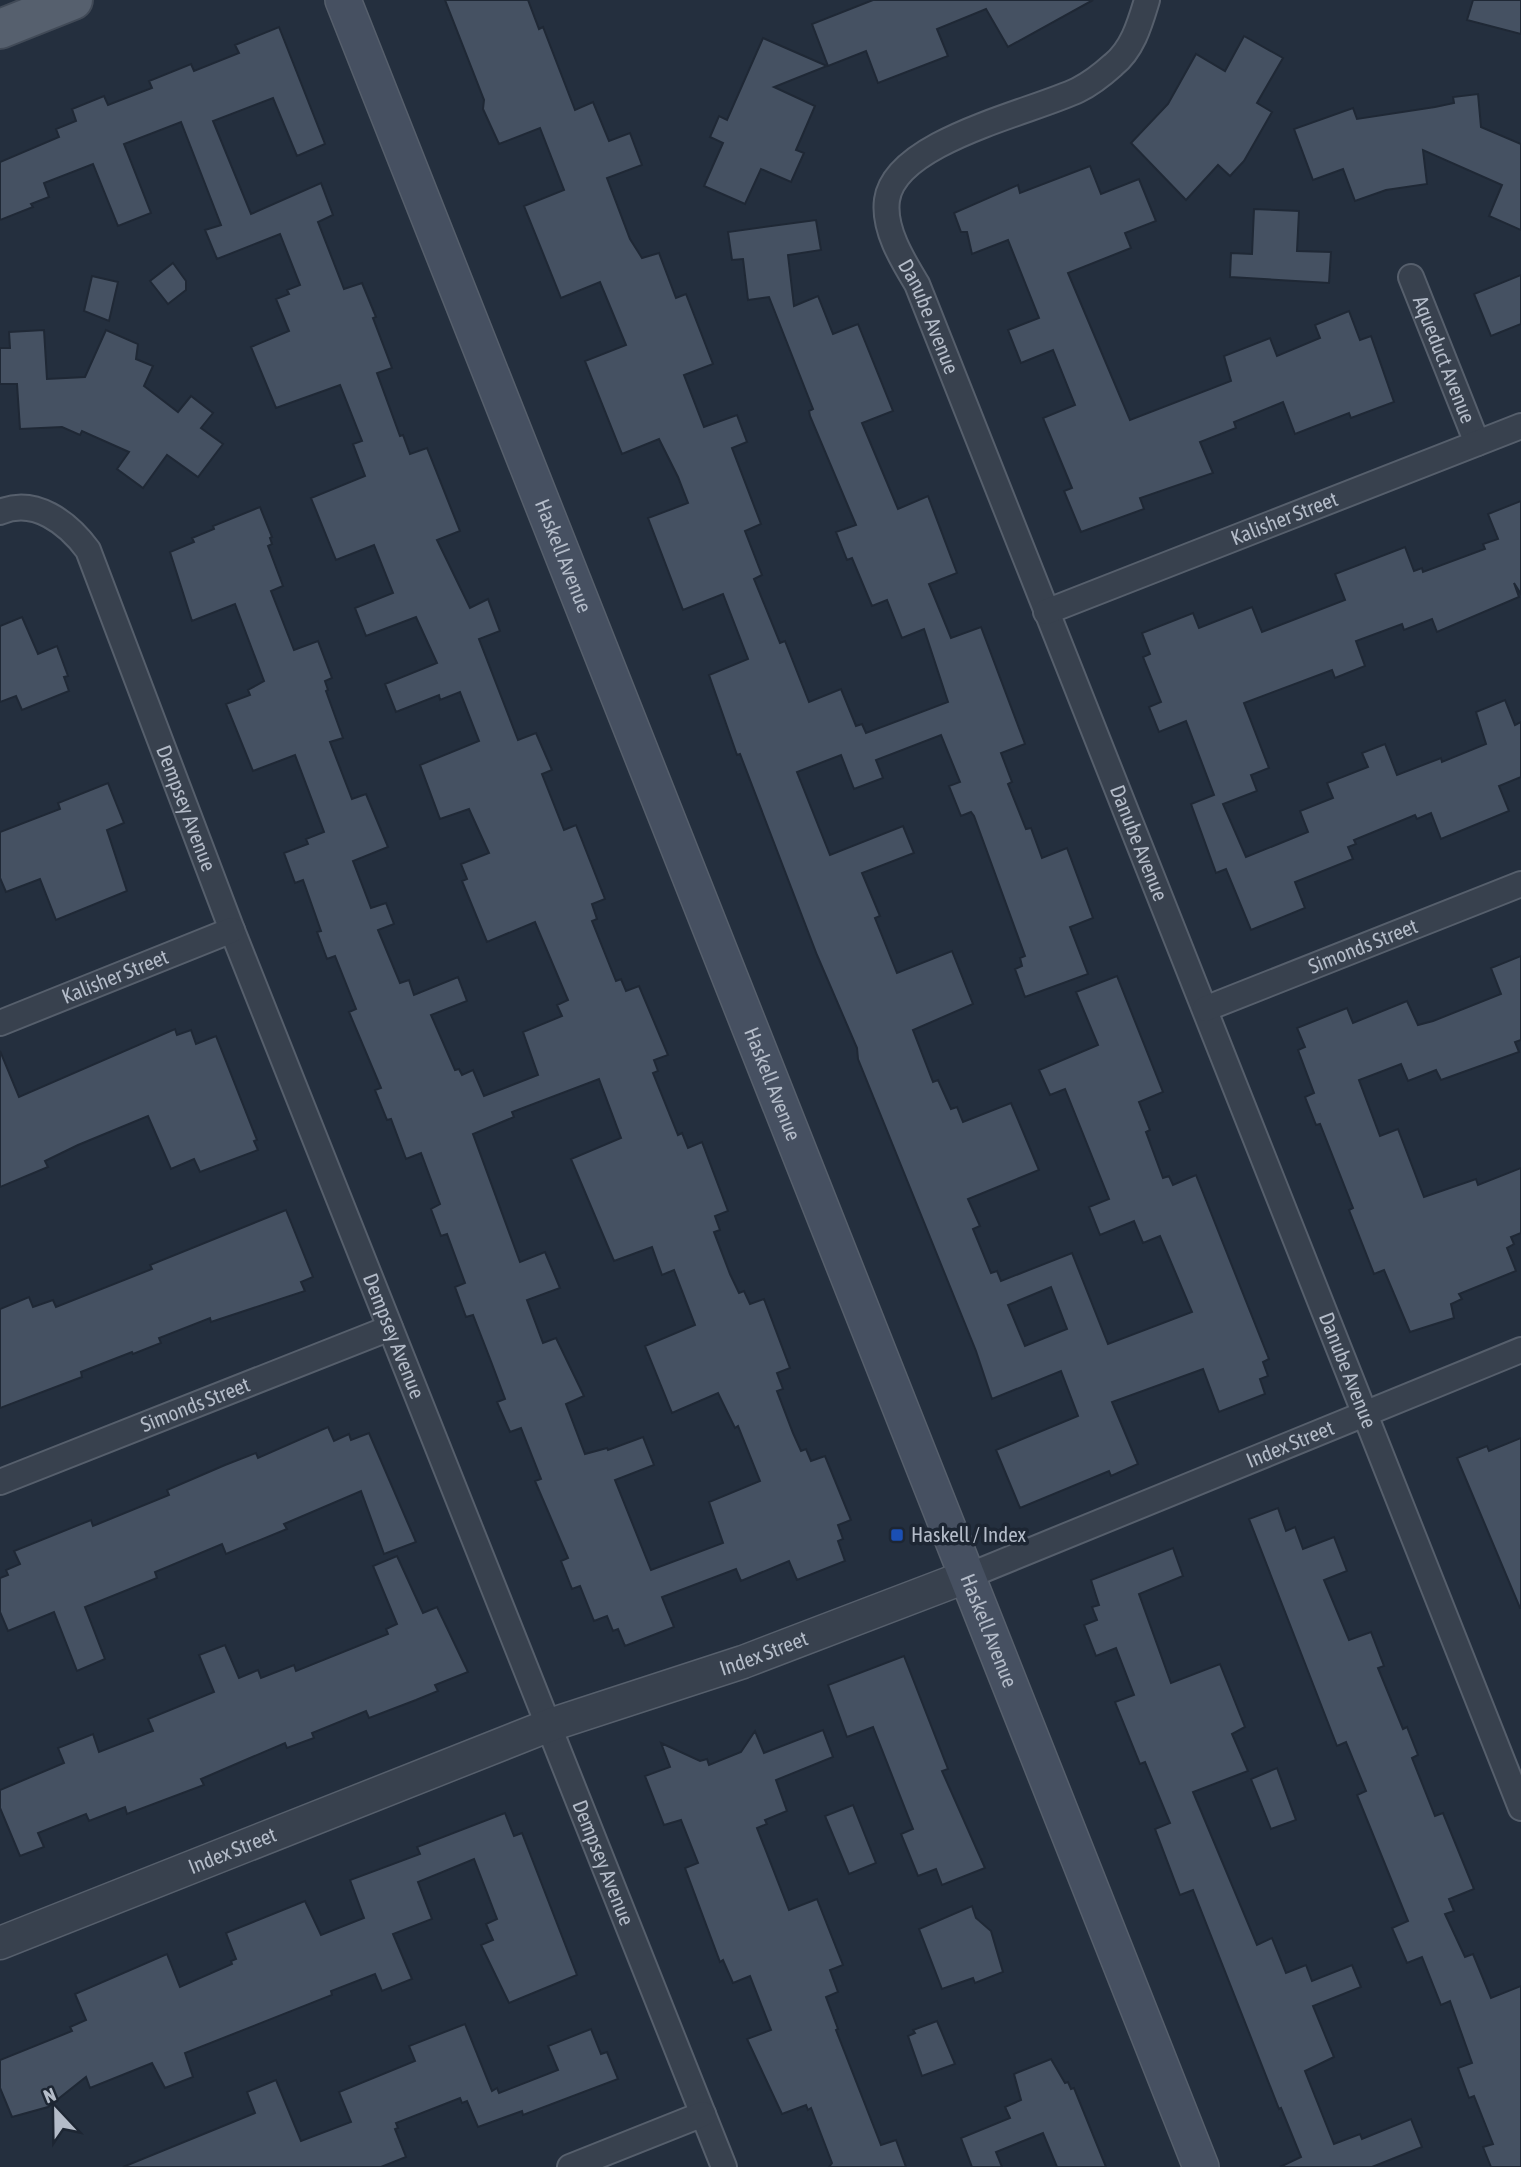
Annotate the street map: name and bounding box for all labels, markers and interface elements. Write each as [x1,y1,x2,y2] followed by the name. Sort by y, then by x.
[894,255,964,377] street label: Danube Avenue
[1409,292,1481,426] street label: Aqueduct Avenue
[1227,486,1341,549] street label: Kalisher Street
[531,495,597,616] street label: Haskell Avenue
[152,742,222,874] street label: Dempsey Avenue
[1106,781,1173,904] street label: Danube Avenue
[1305,913,1421,978] street label: Simonds Street
[58,944,171,1008] street label: Kalisher Street
[740,1024,806,1144] street label: Haskell Avenue
[359,1270,430,1402] street label: Dempsey Avenue
[1315,1309,1382,1431] street label: Danube Avenue
[137,1372,253,1436] street label: Simonds Street
[1242,1415,1337,1472] street label: Index Street
[911,1522,1027,1546] place label: Haskell / Index
[889,1527,905,1543] marker: Haskell / Index
[956,1570,1023,1691] street label: Haskell Avenue
[716,1625,811,1680] street label: Index Street
[568,1796,640,1929] street label: Dempsey Avenue
[185,1822,279,1878] street label: Index Street
[21,2076,91,2146] north arrow
[40,2083,59,2108] text: N

